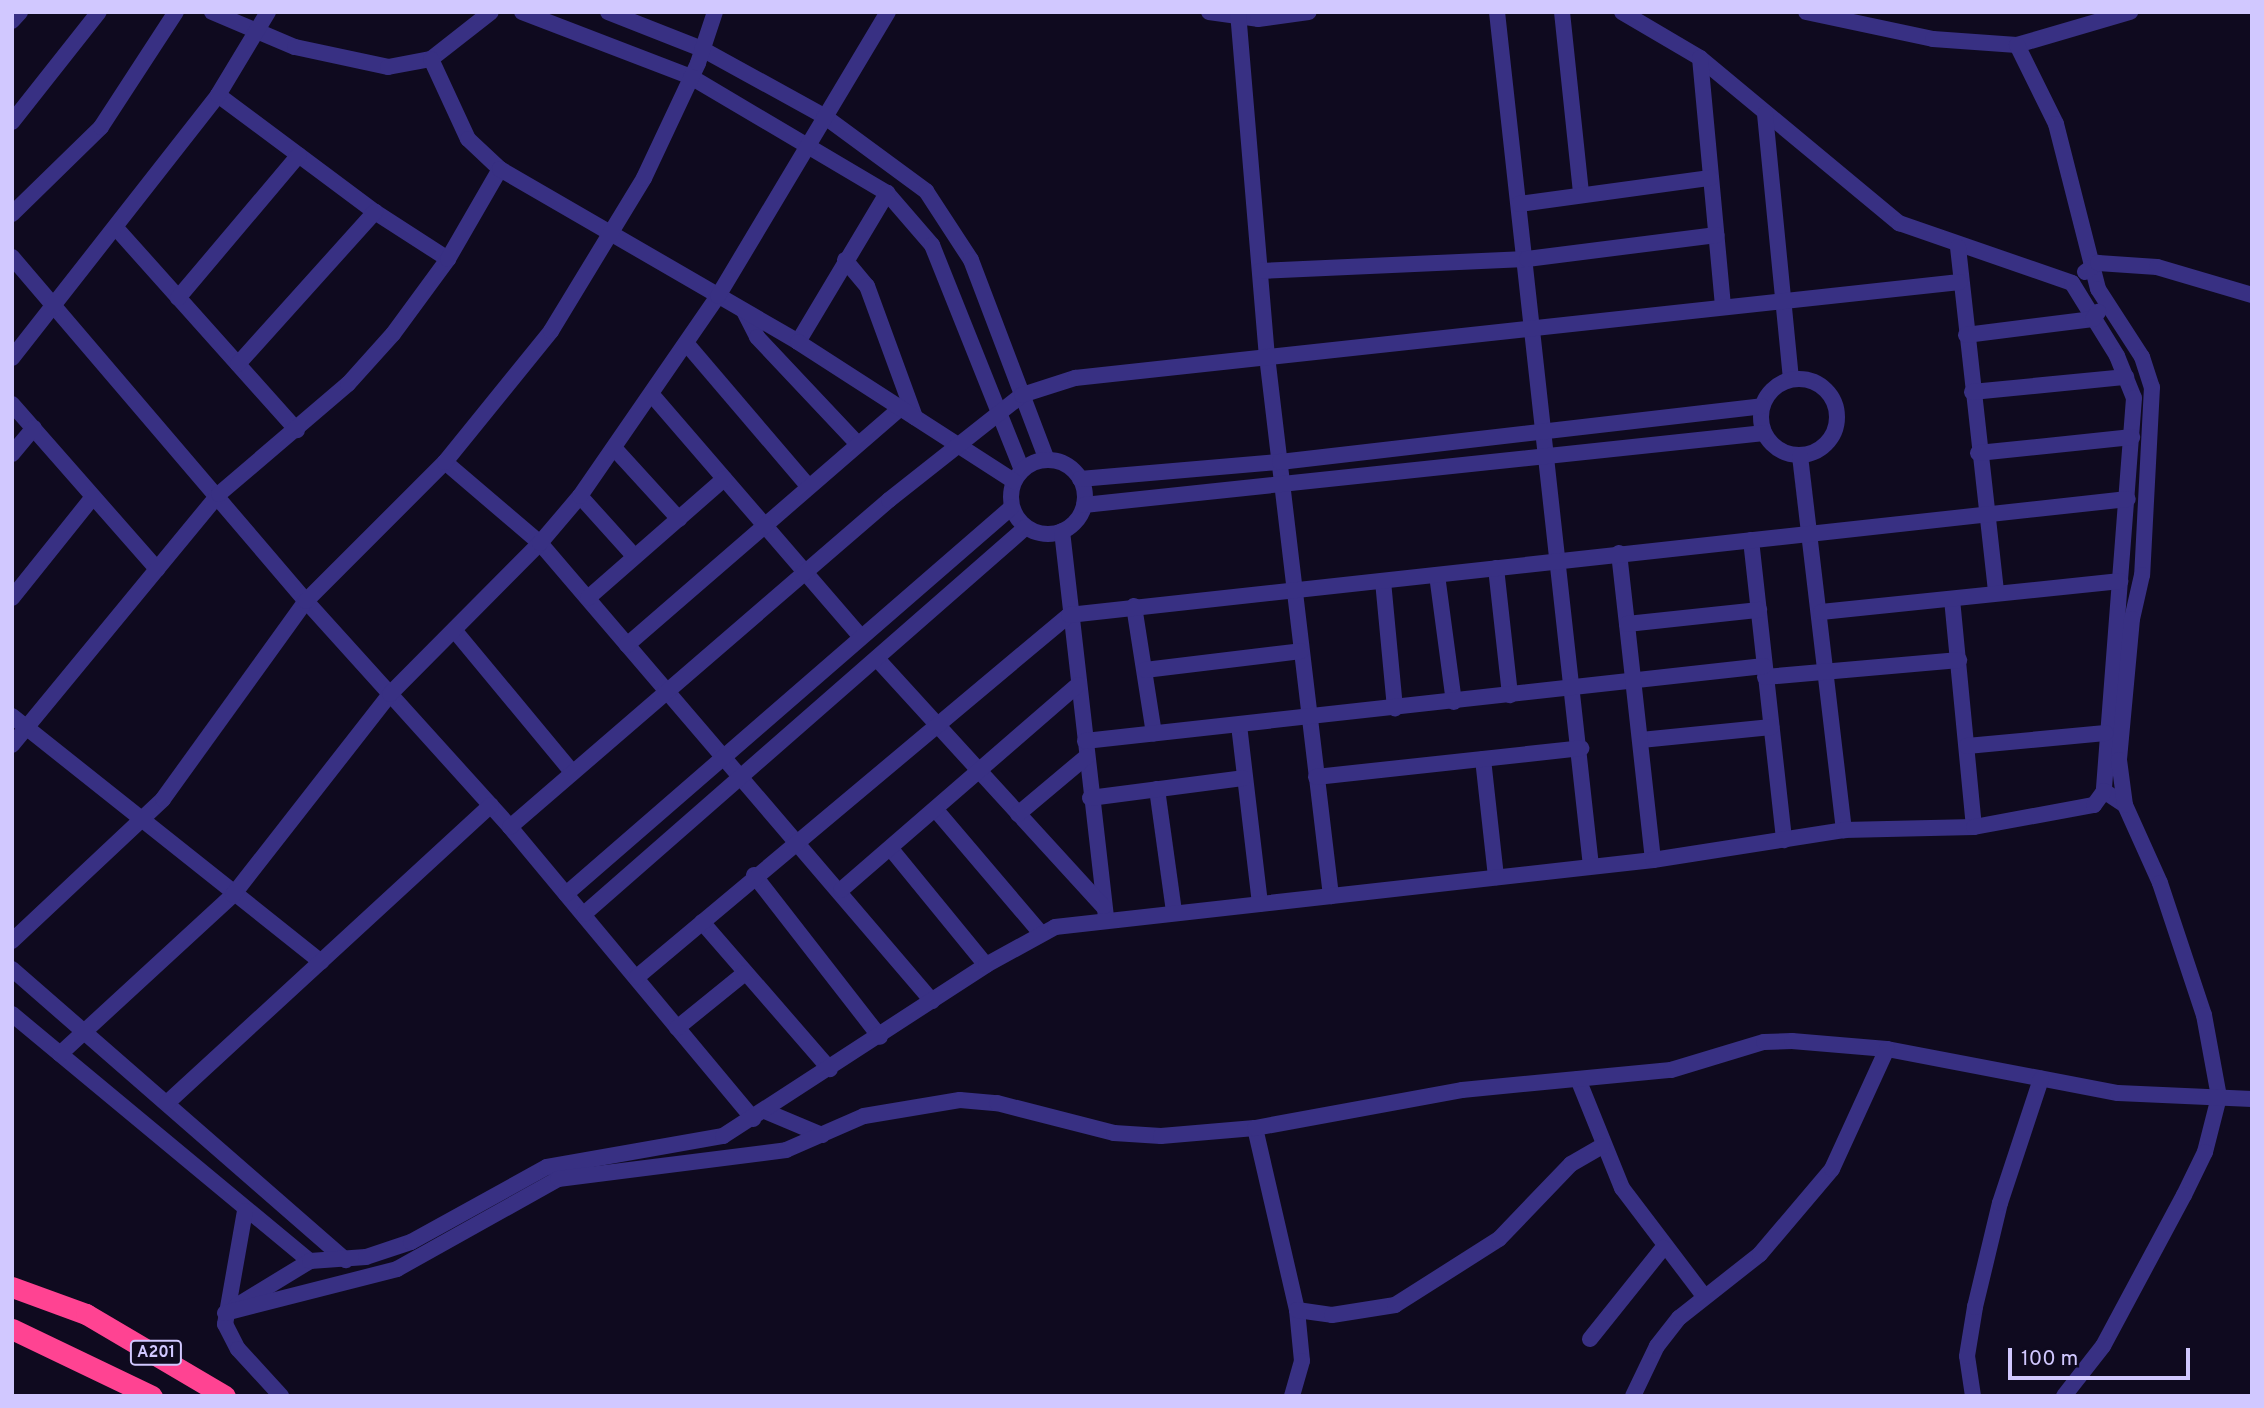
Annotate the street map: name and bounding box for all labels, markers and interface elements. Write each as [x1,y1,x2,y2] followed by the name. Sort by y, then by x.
[2012,1334,2194,1378] scale bar
[130,1340,182,1366] road number: A201
[2021,1346,2078,1373] text: 100 m

